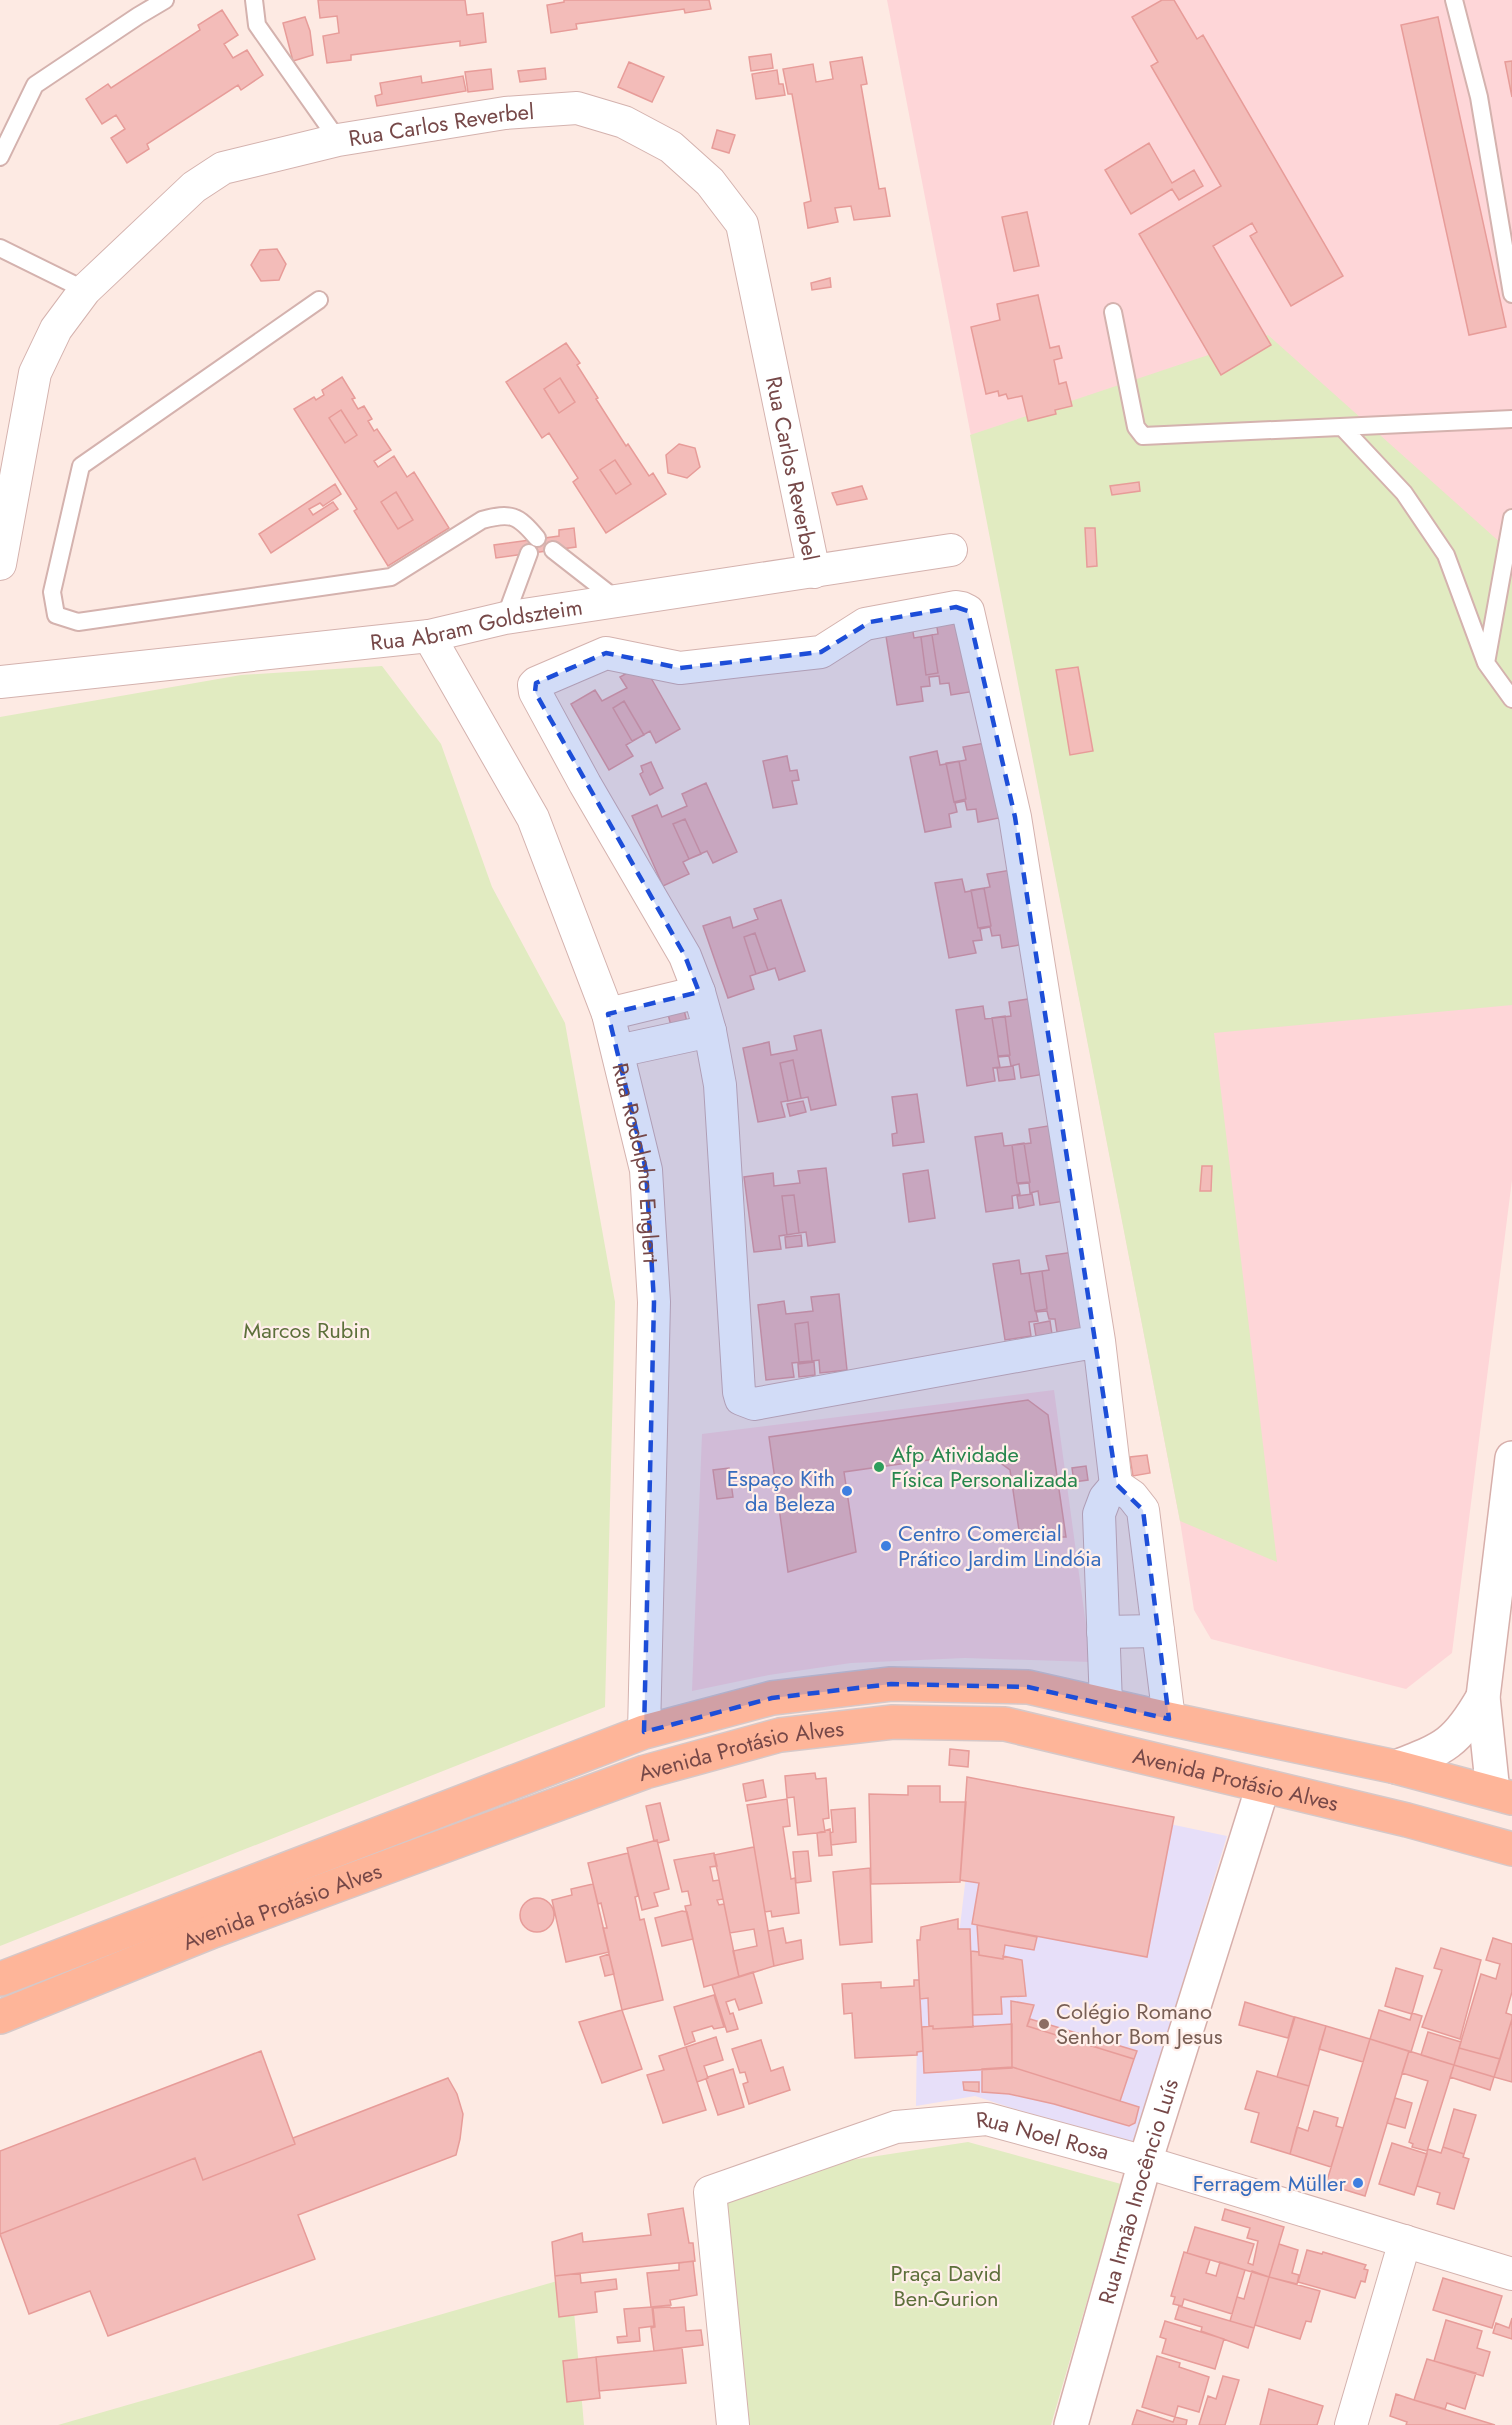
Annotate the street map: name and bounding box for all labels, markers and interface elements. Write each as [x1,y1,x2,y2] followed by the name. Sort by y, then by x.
[346,95,535,154] street label: Rua Carlos Reverbel
[758,373,827,563] street label: Rua Carlos Reverbel
[369,590,585,658] street label: Rua Abram Goldszteim
[605,1060,668,1265] street label: Rua Rodolpho Englert
[243,1314,371,1346] park label: Marcos Rubin
[891,1438,1078,1495] place label: Afp Atividade Física Personalizada
[872,1460,886,1474] marker: Afp Atividade Física Personalizada
[727,1462,835,1519] place label: Espaço Kith da Beleza
[840,1484,854,1498] marker: Espaço Kith da Beleza
[898,1517,1101,1574] place label: Centro Comercial Prático Jardim Lindóia
[879,1539,893,1553] marker: Centro Comercial Prático Jardim Lindóia
[635,1712,846,1789] street label: Avenida Protásio Alves
[1130,1739,1342,1819] street label: Avenida Protásio Alves
[177,1854,386,1958] street label: Avenida Protásio Alves
[1056,1995,1223,2052] place label: Colégio Romano Senhor Bom Jesus
[1037,2017,1051,2031] marker: Colégio Romano Senhor Bom Jesus
[1090,2075,1186,2308] street label: Rua Irmão Inocêncio Luís
[975,2103,1113,2168] street label: Rua Noel Rosa
[1193,2167,1346,2199] place label: Ferragem Müller
[1351,2176,1365,2190] marker: Ferragem Müller
[891,2257,1001,2314] park label: Praça David Ben-Gurion

